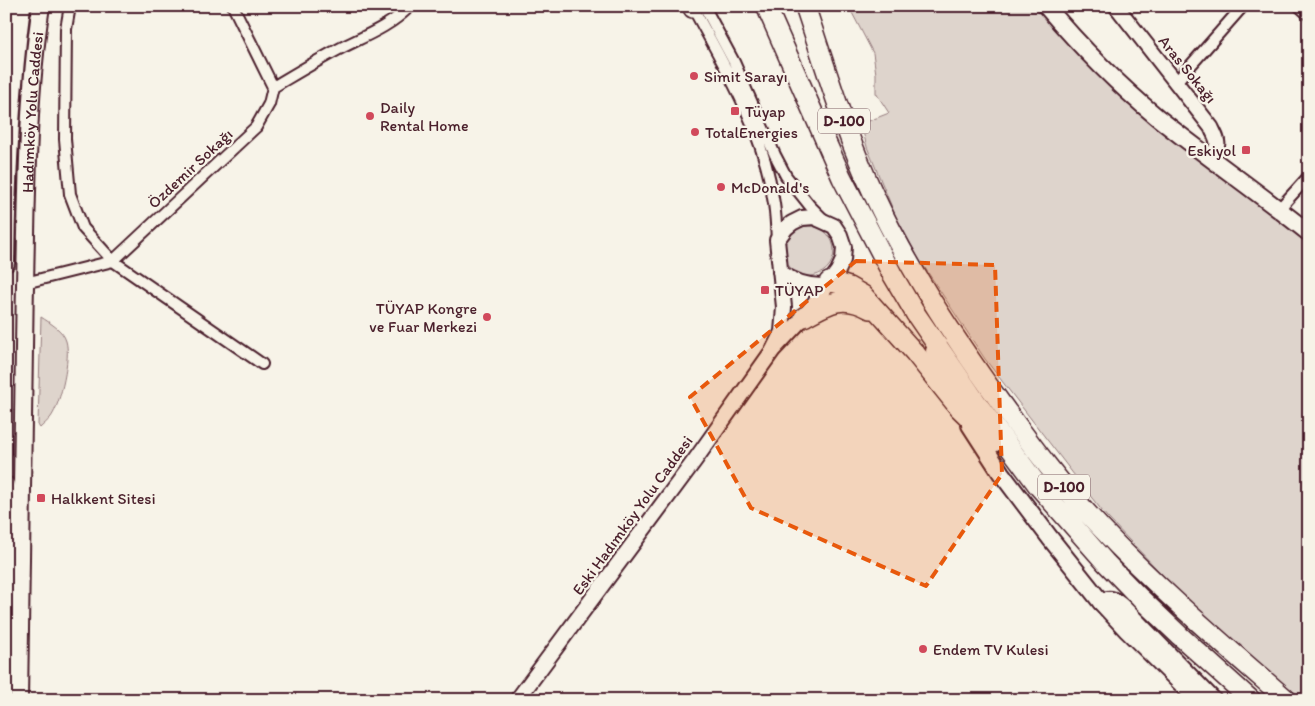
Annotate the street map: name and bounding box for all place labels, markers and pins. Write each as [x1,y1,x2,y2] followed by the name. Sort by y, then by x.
[704,67,788,86] place label: Simit Sarayı
[688,70,700,82] marker: Simit Sarayı
[380,98,469,135] place label: Daily Rental Home
[745,102,785,121] place label: Tüyap
[729,105,741,117] marker: Tüyap
[364,110,376,122] marker: Daily Rental Home
[705,123,798,142] place label: TotalEnergies
[689,126,701,138] marker: TotalEnergies
[1188,141,1236,160] place label: Eskiyol
[1240,144,1252,156] marker: Eskiyol
[731,178,809,197] place label: McDonald's
[715,181,727,193] marker: McDonald's
[775,281,823,300] place label: TÜYAP
[759,284,771,296] marker: TÜYAP
[369,299,477,336] place label: TÜYAP Kongre ve Fuar Merkezi
[481,311,493,323] marker: TÜYAP Kongre ve Fuar Merkezi
[51,489,156,508] place label: Halkkent Sitesi
[35,492,47,504] marker: Halkkent Sitesi
[933,640,1048,659] place label: Endem TV Kulesi
[917,643,929,655] marker: Endem TV Kulesi

